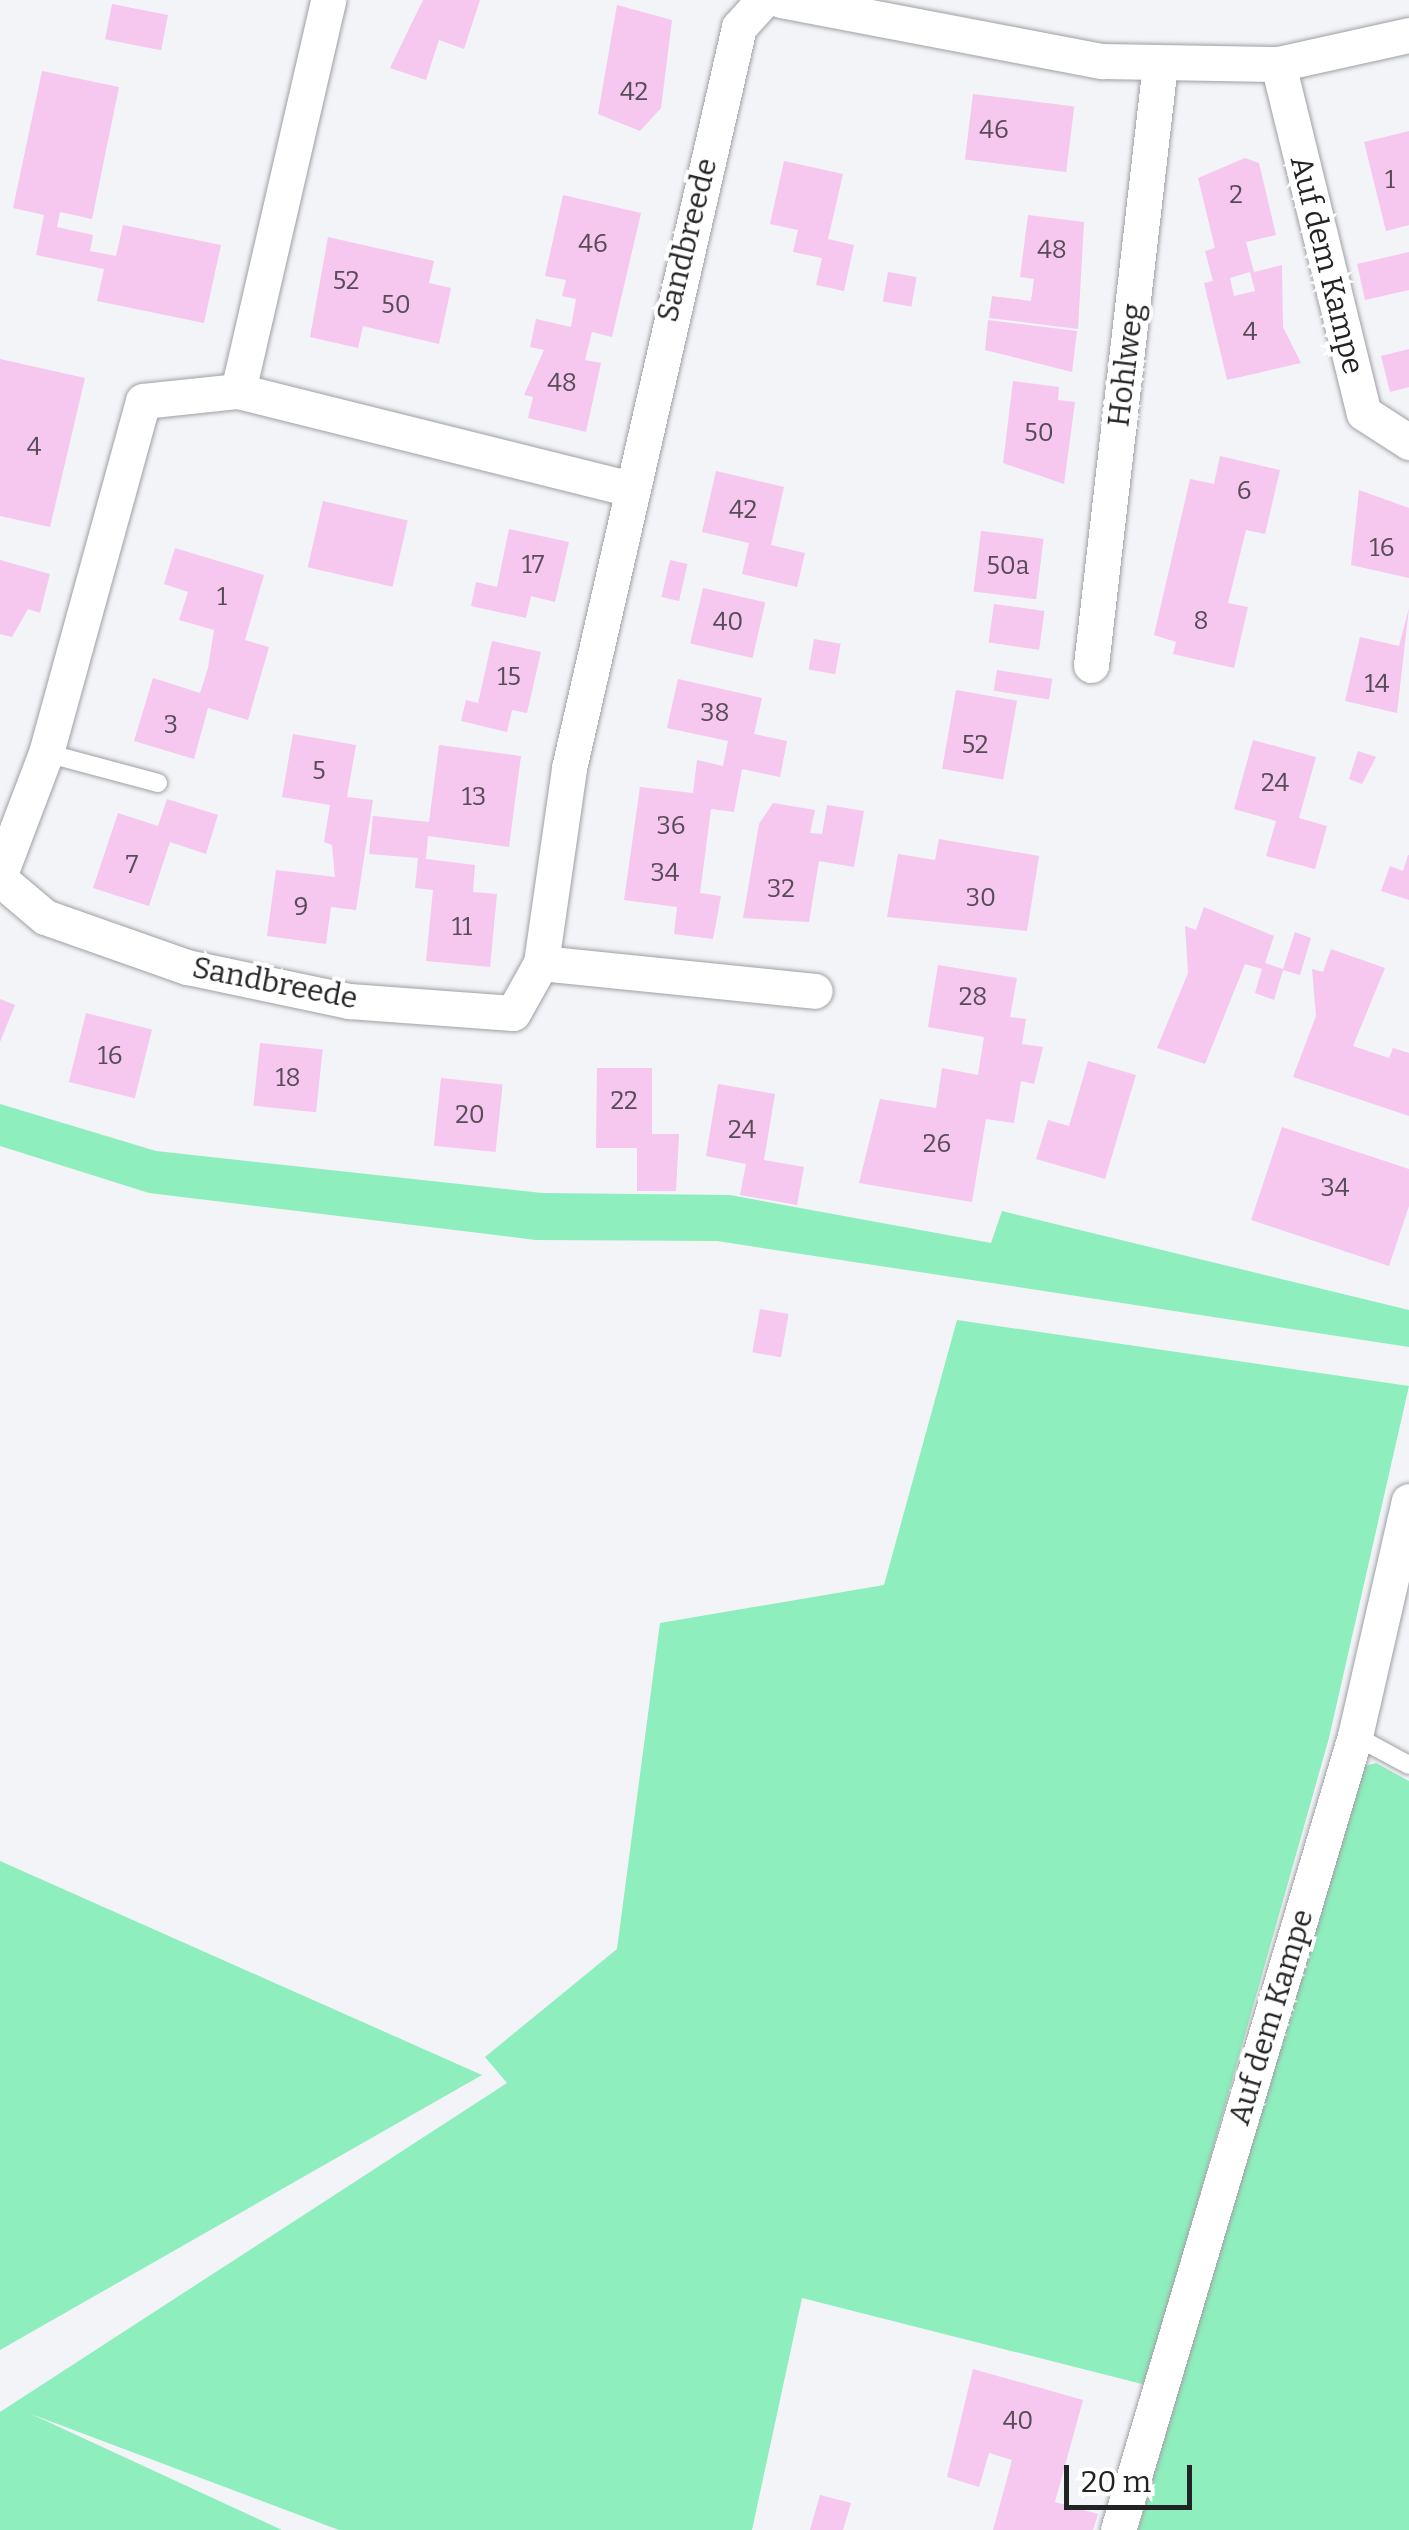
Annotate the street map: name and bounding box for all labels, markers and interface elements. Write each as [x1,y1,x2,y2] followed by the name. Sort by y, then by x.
[620,77,648,107] house number: 42
[979,115,1009,145] house number: 46
[1282,152,1372,378] street label: Auf dem Kampe
[649,154,725,326] street label: Sandbreede
[1385,165,1395,195] house number: 1
[1229,180,1243,210] house number: 2
[578,229,608,259] house number: 46
[1037,235,1067,265] house number: 48
[333,266,359,296] house number: 52
[381,290,411,320] house number: 50
[1101,301,1151,429] street label: Hohlweg
[1243,317,1257,347] house number: 4
[547,368,577,398] house number: 48
[1024,418,1054,448] house number: 50
[27,432,41,462] house number: 4
[1237,476,1251,506] house number: 6
[729,495,757,525] house number: 42
[1370,533,1394,563] house number: 16
[522,550,544,580] house number: 17
[986,551,1030,581] house number: 50a
[217,582,227,612] house number: 1
[1193,606,1209,636] house number: 8
[713,607,743,637] house number: 40
[497,662,521,692] house number: 15
[1365,669,1389,699] house number: 14
[700,698,730,728] house number: 38
[164,710,178,740] house number: 3
[962,730,988,760] house number: 52
[312,756,326,786] house number: 5
[1261,768,1289,798] house number: 24
[462,782,486,812] house number: 13
[657,811,685,841] house number: 36
[126,850,138,880] house number: 7
[651,858,679,888] house number: 34
[767,874,795,904] house number: 32
[966,883,996,913] house number: 30
[294,892,308,922] house number: 9
[452,912,472,942] house number: 11
[189,949,361,1017] street label: Sandbreede
[959,982,987,1012] house number: 28
[98,1041,122,1071] house number: 16
[275,1063,301,1093] house number: 18
[610,1086,638,1116] house number: 22
[455,1100,485,1130] house number: 20
[728,1115,756,1145] house number: 24
[923,1129,951,1159] house number: 26
[1321,1173,1349,1203] house number: 34
[1221,1905,1321,2129] street label: Auf dem Kampe
[1003,2406,1033,2436] house number: 40
[1069,2445,1196,2507] scale bar
[1081,2464,1151,2500] text: 20 m

